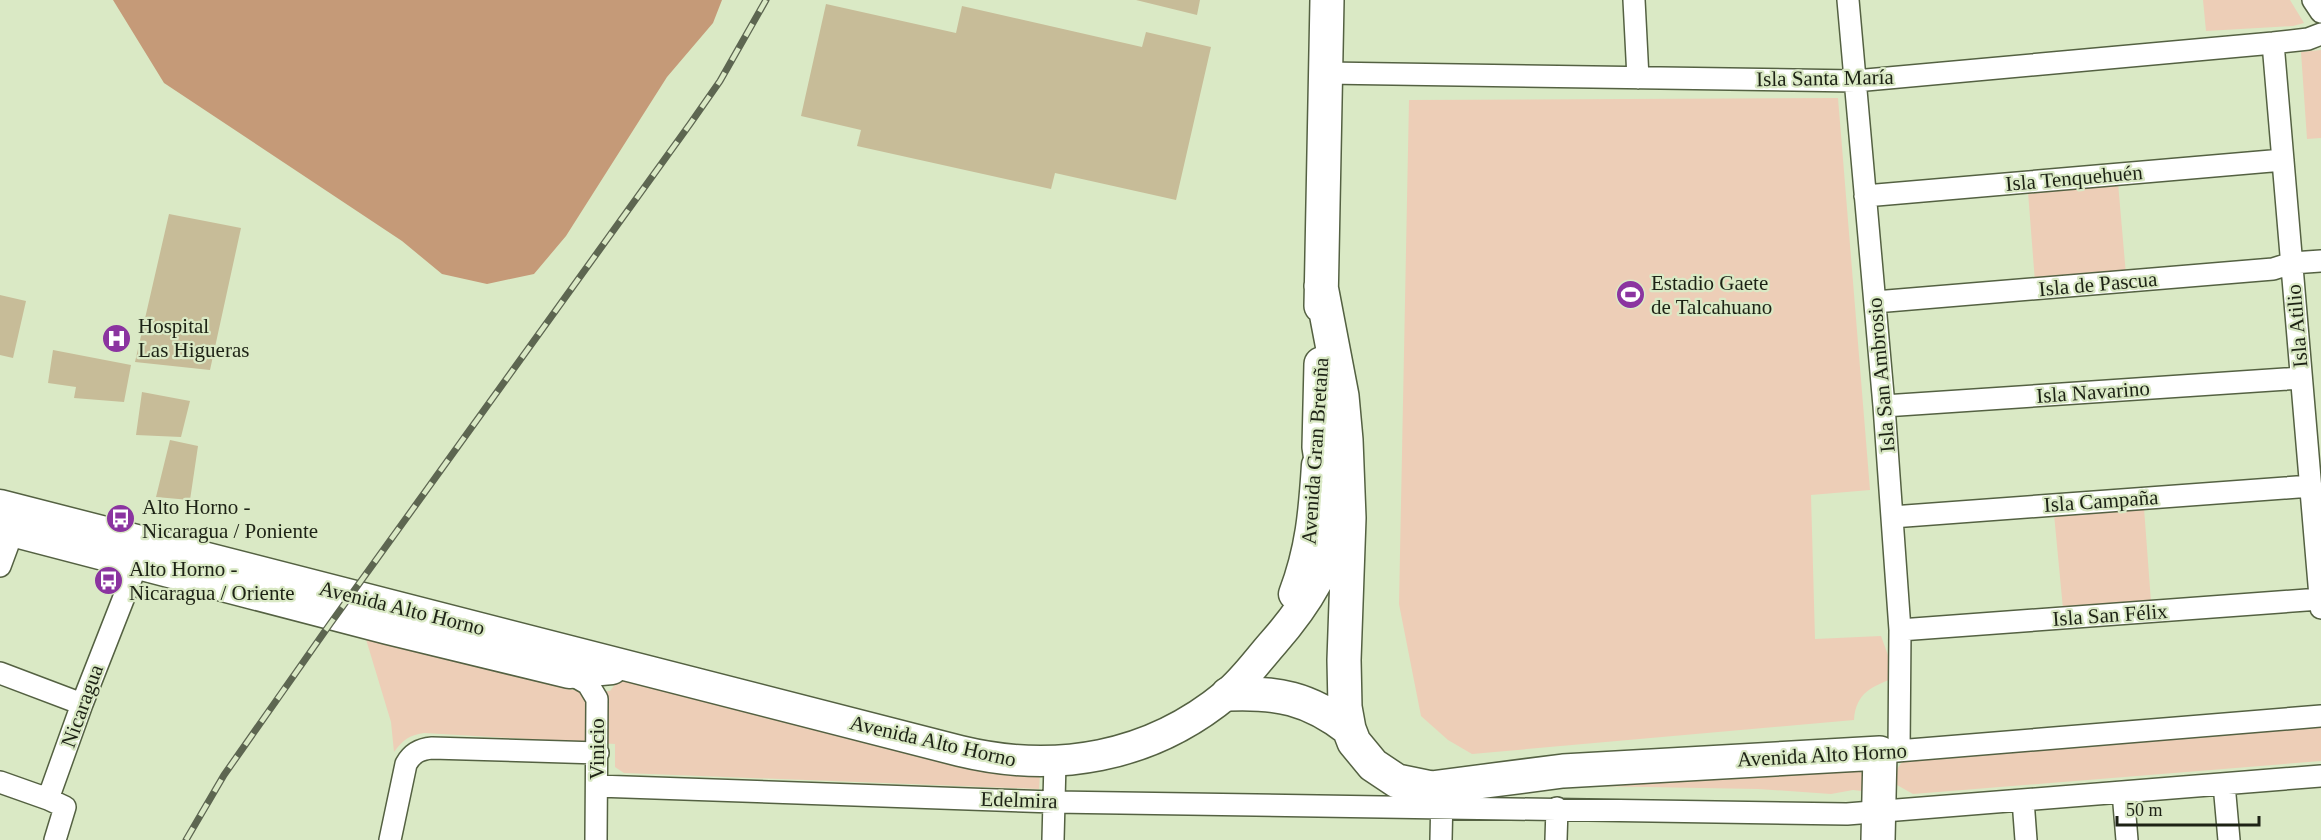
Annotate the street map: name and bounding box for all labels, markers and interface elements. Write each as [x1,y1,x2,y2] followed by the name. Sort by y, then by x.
[1756,65,1895,91] street label: Isla Santa María
[2004,160,2144,196] street label: Isla Tenquehuén
[2038,267,2159,301] street label: Isla de Pascua
[1651,271,1772,319] place label: Estadio Gaete de Talcahuano
[1614,279,1646,311] sports icon: Estadio Gaete de Talcahuano
[2281,283,2313,369] street label: Isla Atilio
[1862,297,1900,453] street label: Isla San Ambrosio
[138,314,249,362] place label: Hospital Las Higueras
[101,322,133,354] hospital icon: Hospital Las Higueras
[1296,356,1334,545] street label: Avenida Gran Bretaña
[2035,376,2151,408] street label: Isla Navarino
[2043,485,2160,517] street label: Isla Campaña
[142,495,318,543] place label: Alto Horno - Nicaragua / Poniente
[105,503,137,535] bus stop icon: Alto Horno - Nicaragua / Poniente
[129,557,295,605] place label: Alto Horno - Nicaragua / Oriente
[92,565,124,597] bus stop icon: Alto Horno - Nicaragua / Oriente
[317,576,487,640] street label: Avenida Alto Horno
[2052,599,2169,631] street label: Isla San Félix
[56,661,108,751] street label: Nicaragua
[848,710,1018,772] street label: Avenida Alto Horno
[585,718,609,780] street label: Vinicio
[1737,739,1907,771] street label: Avenida Alto Horno
[980,787,1059,813] street label: Edelmira
[2117,789,2260,827] scale bar
[2126,800,2163,820] text: 50 m

